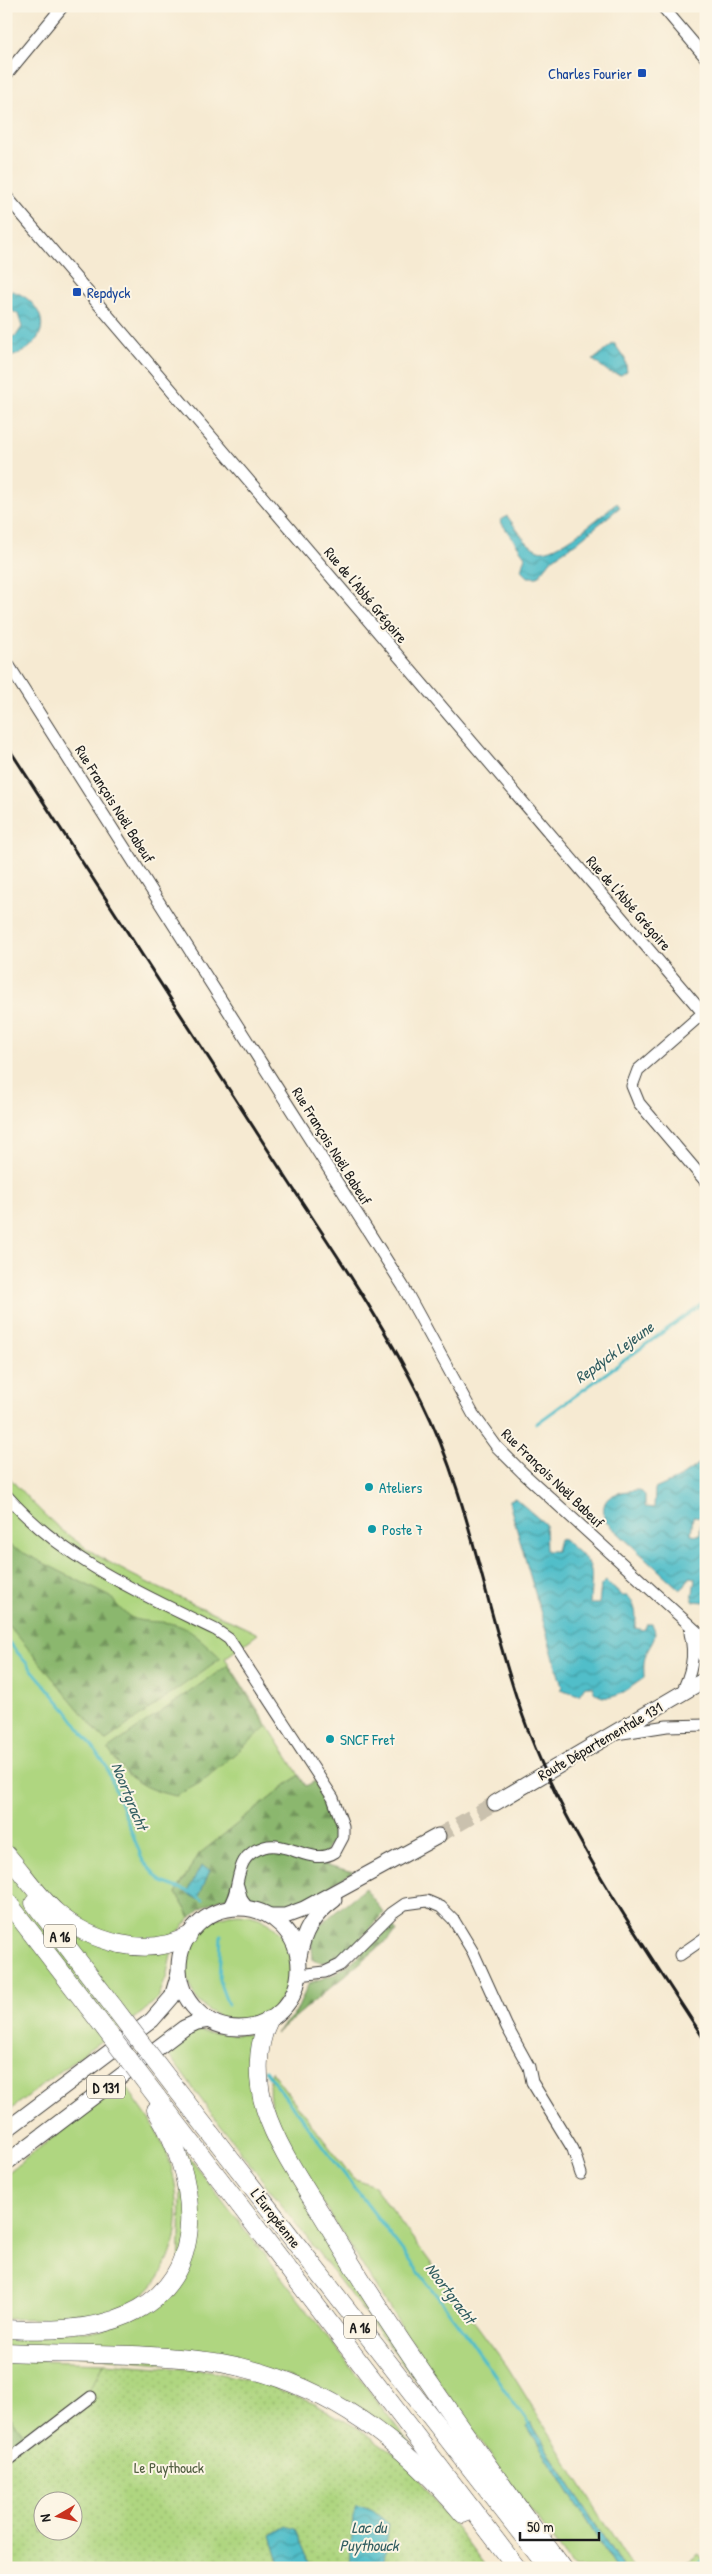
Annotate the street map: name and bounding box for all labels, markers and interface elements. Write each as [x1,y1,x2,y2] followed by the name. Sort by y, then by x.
[548,63,632,84] place label: Charles Fourier
[636,67,648,79] marker: Charles Fourier
[87,282,130,303] place label: Repdyck
[71,286,83,298] marker: Repdyck
[319,542,413,648] street label: Rue de l'Abbé Grégoire
[70,741,160,867] street label: Rue François Noël Babeuf
[582,851,676,955] street label: Rue de l'Abbé Grégoire
[287,1083,377,1209] street label: Rue François Noël Babeuf
[570,1316,658,1388] water label: Repdyck Lejeune
[497,1423,609,1533] street label: Rue François Noël Babeuf
[379,1477,423,1498] place label: Ateliers
[363,1481,375,1493] marker: Ateliers
[382,1519,423,1540] place label: Poste 7
[366,1523,378,1535] marker: Poste 7
[534,1697,666,1785] street label: Route Départementale 131
[340,1729,396,1750] place label: SNCF Fret
[324,1733,336,1745] marker: SNCF Fret
[106,1759,154,1835] water label: Noortgracht
[44,1924,76,1948] road number: A 16
[87,2076,125,2098] road number: D 131
[246,2184,306,2252] street label: L'Européenne
[421,2258,483,2330] water label: Noortgracht
[344,2316,376,2338] road number: A 16
[134,2457,204,2478] park label: Le Puythouck
[32,2492,82,2542] north arrow
[520,2509,598,2541] scale bar
[35,2512,55,2523] text: N
[340,2516,400,2556] water label: Lac du Puythouck
[527,2516,554,2537] text: 50 m

